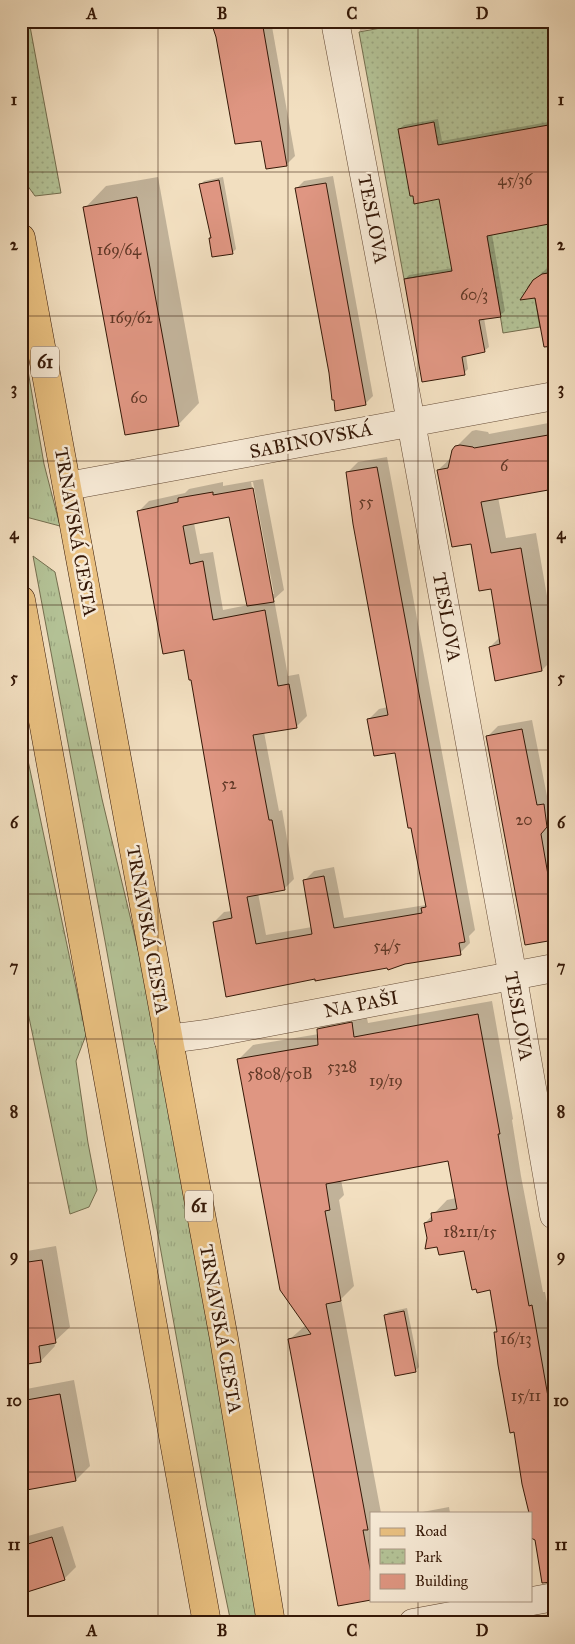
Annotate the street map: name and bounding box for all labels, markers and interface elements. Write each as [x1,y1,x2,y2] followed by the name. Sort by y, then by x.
[86,4,98,23] text: A
[217,4,227,23] text: B
[347,4,358,23] text: C
[476,4,489,23] text: D
[11,90,18,109] text: 1
[558,90,565,109] text: 1
[497,170,533,189] house number: 45/36
[353,172,393,266] street label: TESLOVA
[10,235,19,254] text: 2
[557,235,566,254] text: 2
[97,240,142,259] house number: 169/64
[460,285,488,304] house number: 60/3
[109,308,153,327] house number: 169/62
[31,347,59,378] road number: 61
[11,379,17,399] text: 3
[558,379,564,399] text: 3
[130,388,148,407] house number: 60
[247,416,375,463] street label: SABINOVSKÁ
[50,446,103,619] street label: TRNAVSKÁ CESTA
[500,456,509,475] house number: 6
[359,492,374,511] house number: 55
[10,524,20,544] text: 4
[557,524,567,544] text: 4
[428,570,466,664] street label: TESLOVA
[10,668,18,687] text: 5
[557,668,565,687] text: 5
[221,774,237,793] house number: 52
[515,810,533,829] house number: 20
[10,813,19,832] text: 6
[557,813,566,832] text: 6
[122,844,175,1017] street label: TRNAVSKÁ CESTA
[373,936,401,955] house number: 54/5
[10,957,19,976] text: 7
[557,957,566,976] text: 7
[500,969,538,1063] street label: TESLOVA
[322,986,400,1022] street label: NA PAŠI
[327,1057,357,1076] house number: 5328
[247,1064,313,1083] house number: 5808/50B
[369,1071,403,1090] house number: 19/19
[10,1102,18,1121] text: 8
[557,1102,565,1121] text: 8
[185,1190,213,1222] road number: 61
[443,1222,497,1241] house number: 18211/15
[195,1243,248,1416] street label: TRNAVSKÁ CESTA
[10,1246,18,1266] text: 9
[557,1246,565,1266] text: 9
[500,1329,532,1348] house number: 16/13
[511,1386,541,1405] house number: 15/11
[6,1391,22,1410] text: 10
[553,1391,569,1410] text: 10
[370,1512,532,1602] legend
[415,1522,447,1540] text: Road
[8,1535,21,1554] text: 11
[555,1535,568,1554] text: 11
[415,1548,442,1566] text: Park
[415,1572,469,1590] text: Building
[86,1621,98,1640] text: A
[217,1621,227,1640] text: B
[347,1621,358,1640] text: C
[476,1621,489,1640] text: D

